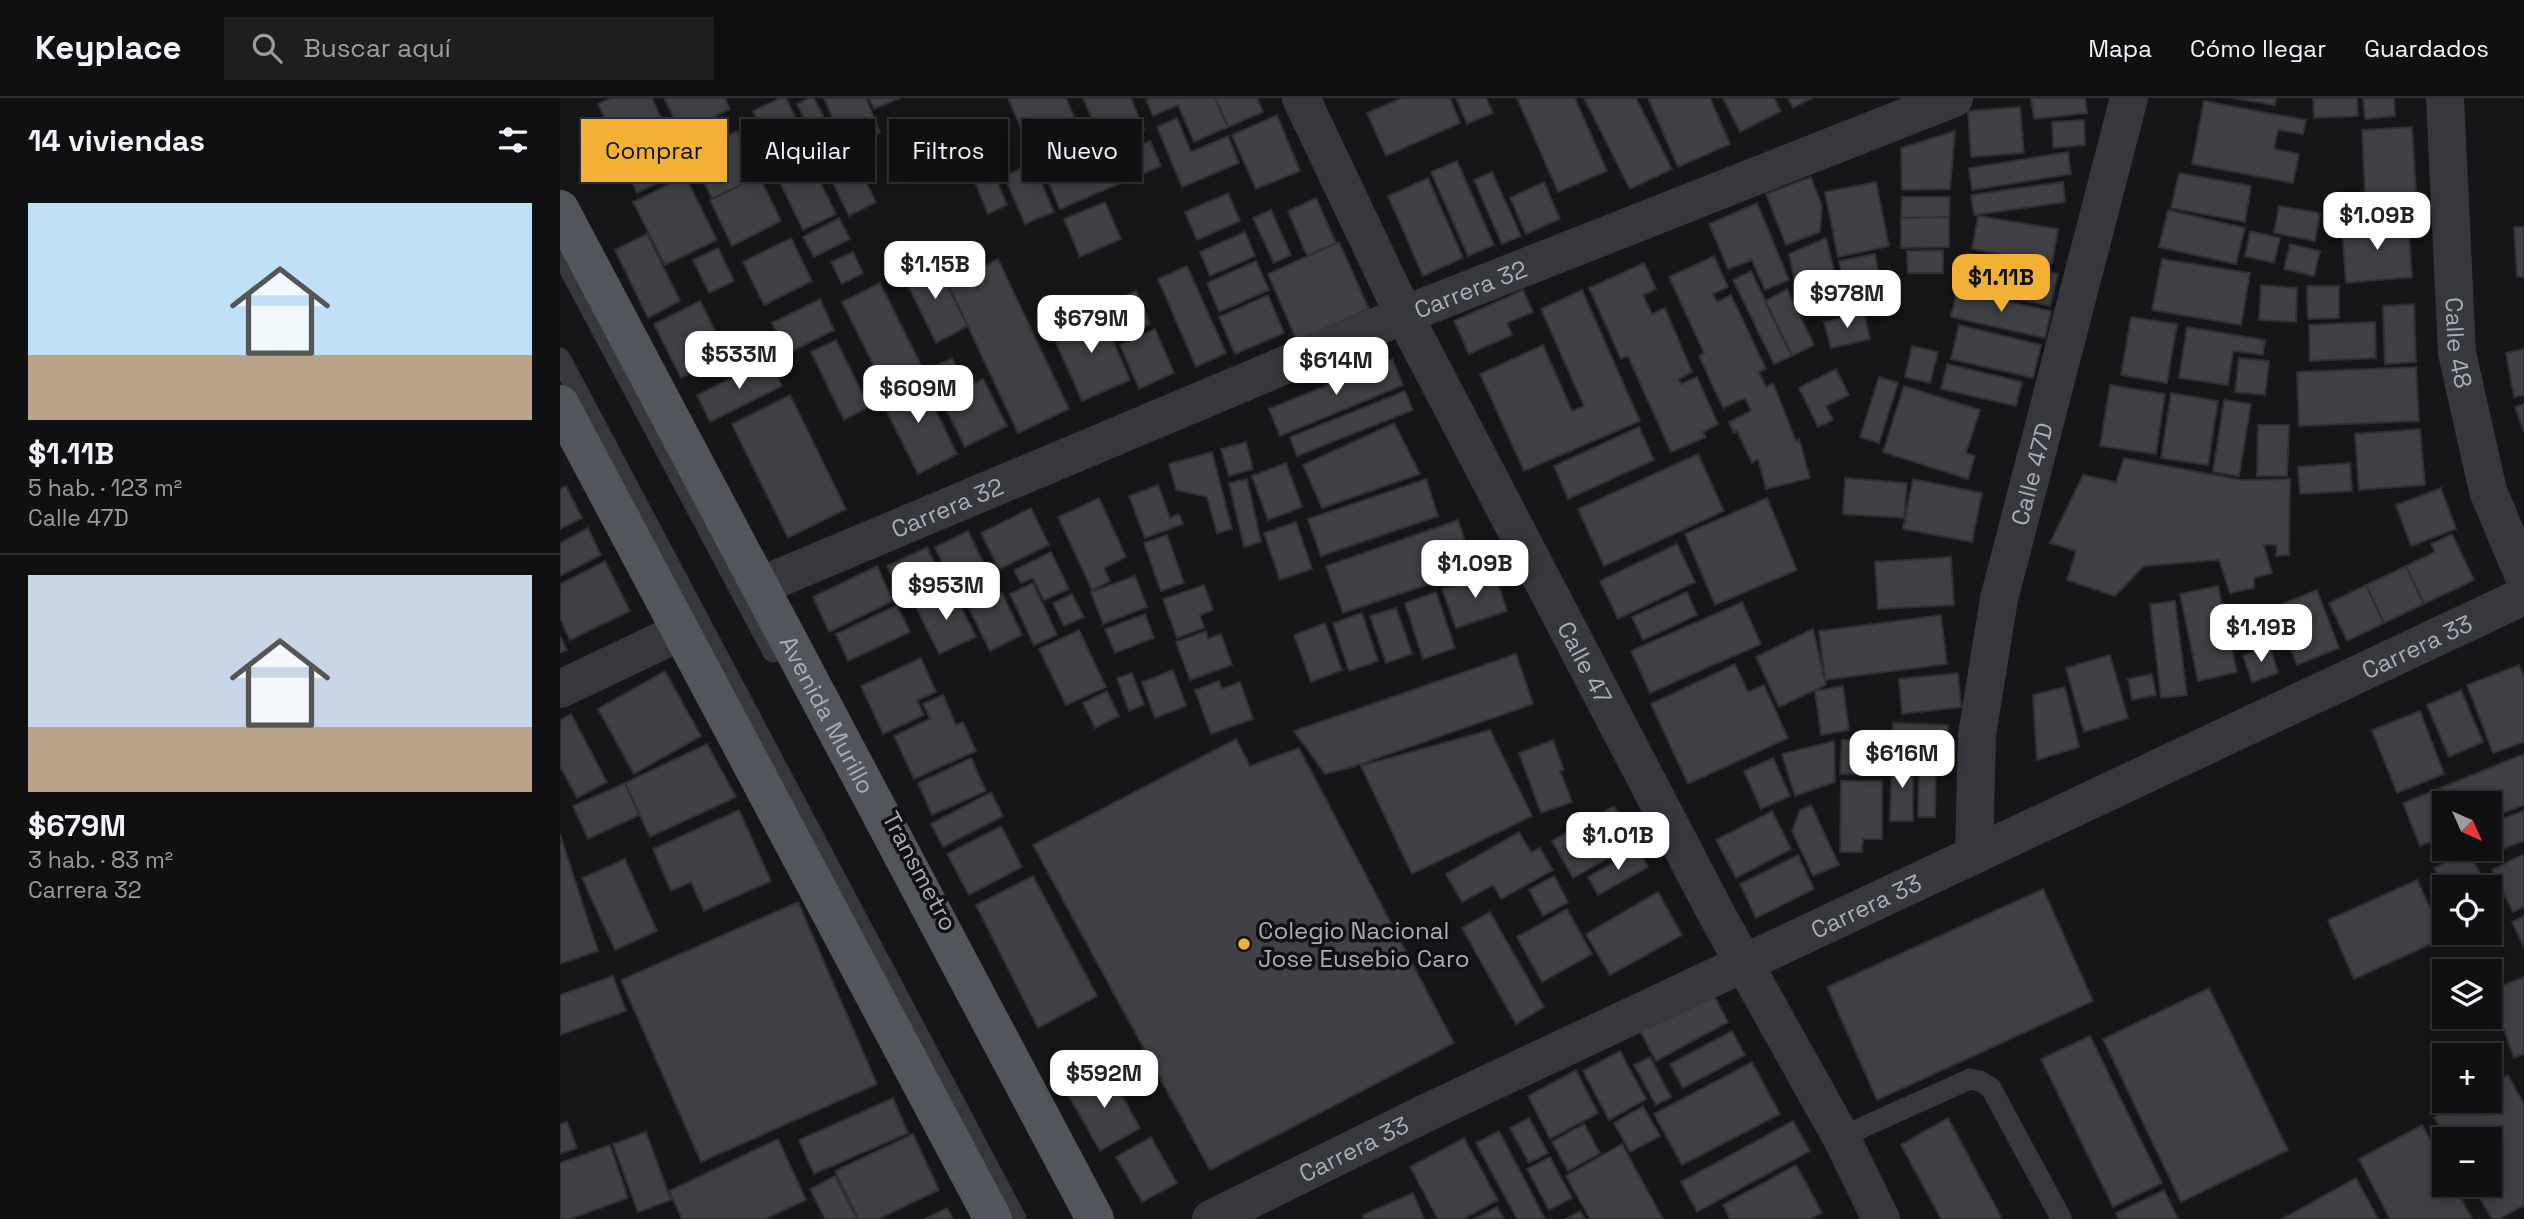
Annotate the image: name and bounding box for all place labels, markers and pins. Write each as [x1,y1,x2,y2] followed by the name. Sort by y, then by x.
[2320,192,2434,252] pin: $1.09B
[878,242,992,301] pin: $1.15B
[1944,254,2058,314] pin: $1.11B
[1798,271,1896,330] pin: $978M
[1042,296,1140,355] pin: $679M
[690,331,788,391] pin: $533M
[1287,338,1385,397] pin: $614M
[869,366,967,425] pin: $609M
[1418,540,1532,600] pin: $1.09B
[897,562,995,622] pin: $953M
[2204,604,2318,664] pin: $1.19B
[1853,730,1951,790] pin: $616M
[1561,812,1675,872] pin: $1.01B
[1258,915,1470,974] place label: Colegio Nacional Jose Eusebio Caro
[1236,936,1252,952] marker: Colegio Nacional Jose Eusebio Caro
[1055,1051,1153,1110] pin: $592M

